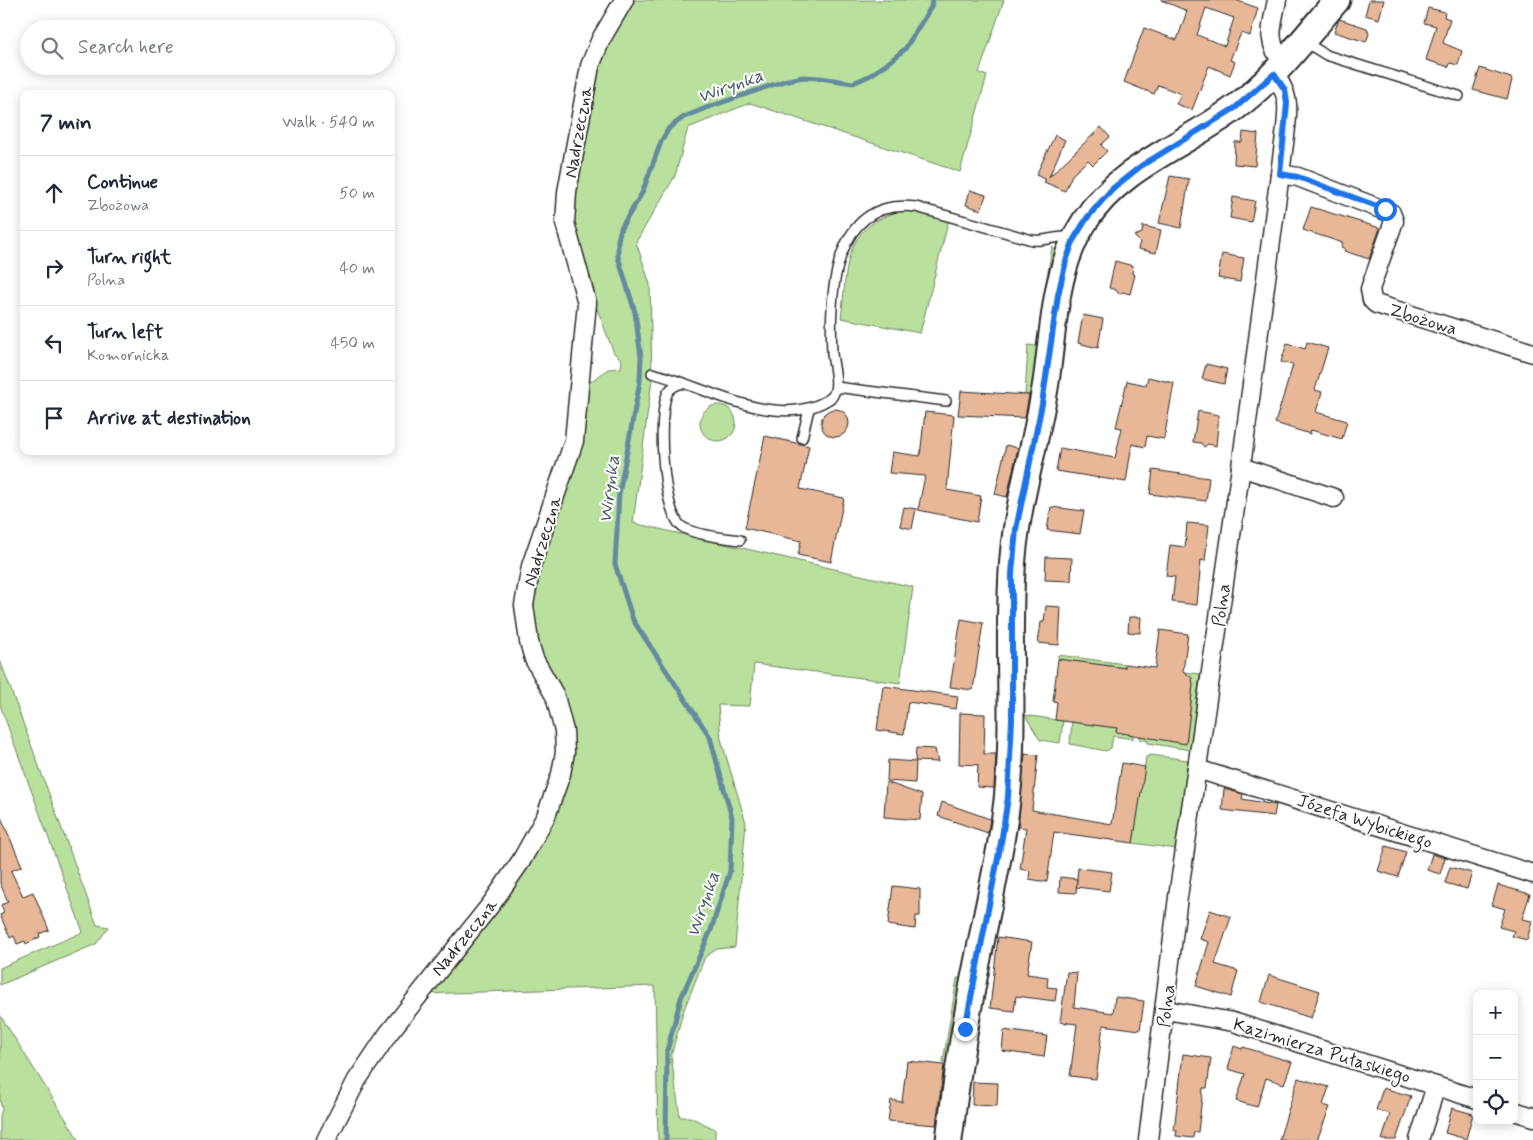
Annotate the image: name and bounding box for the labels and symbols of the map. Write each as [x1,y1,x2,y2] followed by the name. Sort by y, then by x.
[694,63,767,110] water label: Wirynka
[559,84,599,180] street label: Nadrzeczna
[1374,198,1397,221] route start
[1386,298,1460,342] street label: Zbożowa
[593,454,626,525] water label: Wirynka
[518,493,568,589] street label: Nadrzeczna
[1207,582,1237,628] street label: Polna
[1294,789,1435,857] street label: Józefa Wybickiego
[680,868,726,941] water label: Wirynka
[426,894,503,981] street label: Nadrzeczna
[1152,983,1182,1029] street label: Polna
[1230,1013,1413,1090] street label: Kazimierza Pułaskiego
[954,1018,977,1041] route end

